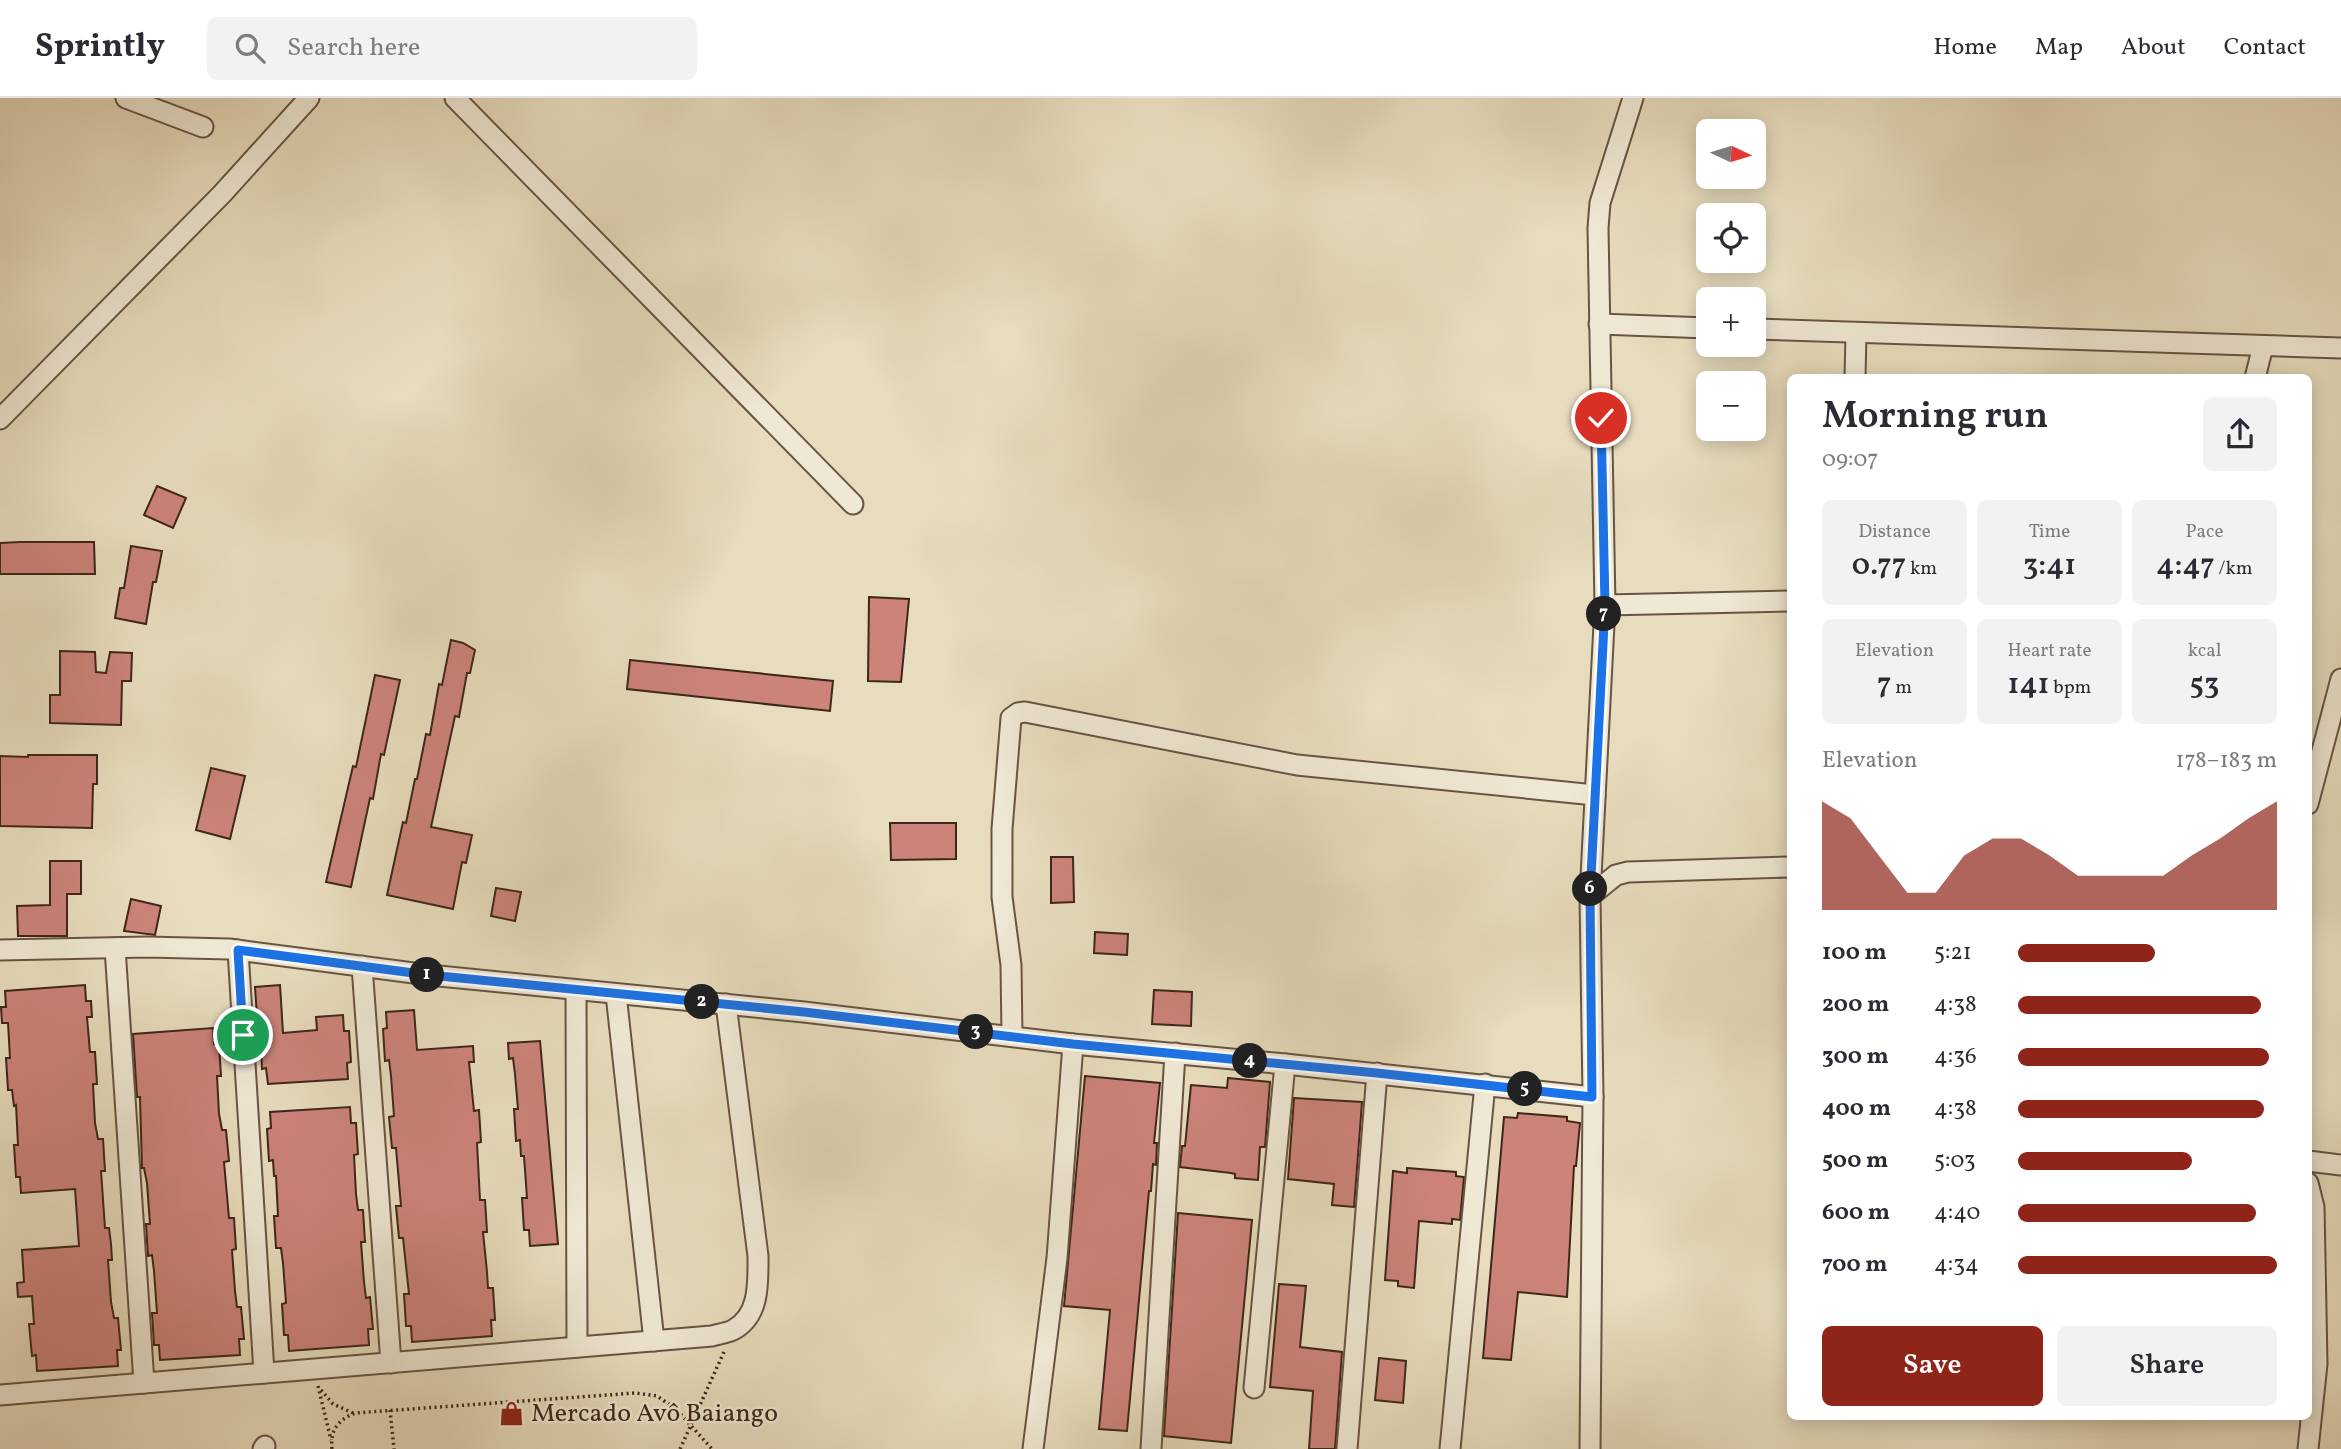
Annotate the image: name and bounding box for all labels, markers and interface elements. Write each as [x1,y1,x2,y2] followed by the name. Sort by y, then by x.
[207,17,697,80] search box
[35,25,165,71] text: Sprintly
[231,29,269,67] icon: search
[287,30,420,66] text: Search here
[1933,31,1997,65] text: Home
[2035,31,2083,65] text: Map
[2121,31,2186,65] text: About
[2224,31,2306,65] text: Contact
[1696,119,1766,189] north arrow
[1696,119,1766,441] map controls
[1696,203,1766,273] button: locate
[1696,287,1766,357] button: +
[1696,371,1766,441] button: −
[1571,388,1631,448] pin
[1822,391,2048,444] text: Morning run
[2203,397,2277,471] button: share
[1582,399,1620,437] icon: check
[1822,444,1878,476] text: 09:07
[1858,519,1931,545] text: Distance
[2029,519,2070,545] text: Time
[2185,519,2224,545] text: Pace
[1852,545,1906,587] text: 0.77
[2023,545,2076,587] text: 3:41
[2156,545,2215,587] text: 4:47
[1906,556,1937,582] text: km
[2215,556,2253,582] text: /km
[1586,596,1622,632] pin: 7
[1599,600,1608,626] text: 7
[1855,638,1934,664] text: Elevation
[2008,638,2091,664] text: Heart rate
[2188,638,2221,664] text: kcal
[1877,664,1891,706] text: 7
[2008,664,2049,706] text: 141
[2190,664,2219,706] text: 53
[1891,675,1912,701] text: m
[2049,675,2091,701] text: bpm
[1822,745,1918,777] text: Elevation
[2176,745,2277,777] text: 178–183 m
[1572,872,1608,906] pin: 6
[1584,875,1595,901] text: 6
[1822,937,1887,969] text: 100 m
[1934,937,1972,969] text: 5:21
[410,958,444,992] pin: 1
[423,961,430,987] text: 1
[684,984,720,1020] pin: 2
[697,988,706,1014] text: 2
[1822,989,1889,1021] text: 200 m
[1934,989,1977,1021] text: 4:38
[213,1005,273,1065] pin
[958,1014,993,1049] pin: 3
[224,1016,262,1054] icon: arrive
[971,1018,980,1044] text: 3
[1822,1041,1889,1073] text: 300 m
[1934,1041,1977,1073] text: 4:36
[1232,1044,1268,1079] pin: 4
[1244,1047,1255,1073] text: 4
[1508,1072,1542,1107] pin: 5
[1520,1075,1529,1101] text: 5
[1822,1093,1891,1125] text: 400 m
[1934,1093,1977,1125] text: 4:38
[1822,1145,1888,1177] text: 500 m
[1934,1145,1976,1177] text: 5:03
[1822,1197,1890,1229] text: 600 m
[1934,1197,1980,1229] text: 4:40
[1822,1249,1888,1281] text: 700 m
[1934,1249,1979,1281] text: 4:34
[1822,1326,2043,1406] button: Save
[2057,1326,2277,1406] button: Share
[531,1396,778,1432] place label: Mercado Avô Baiango
[497,1400,525,1428] shop icon: Mercado Avô Baiango

